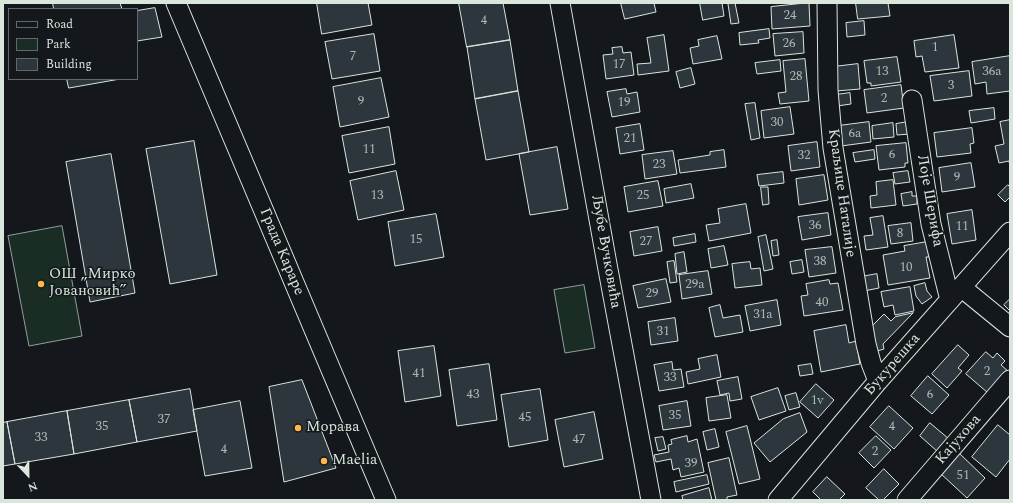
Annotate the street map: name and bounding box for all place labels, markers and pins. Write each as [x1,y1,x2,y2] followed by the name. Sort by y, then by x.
[49,266,136,301] place label: ОШ „Мирко Јовановић”
[36,279,46,289] marker: ОШ „Мирко Јовановић”
[306,419,360,437] place label: Морава
[293,423,303,433] marker: Морава
[332,452,377,470] place label: Maelia
[319,456,329,466] marker: Maelia

